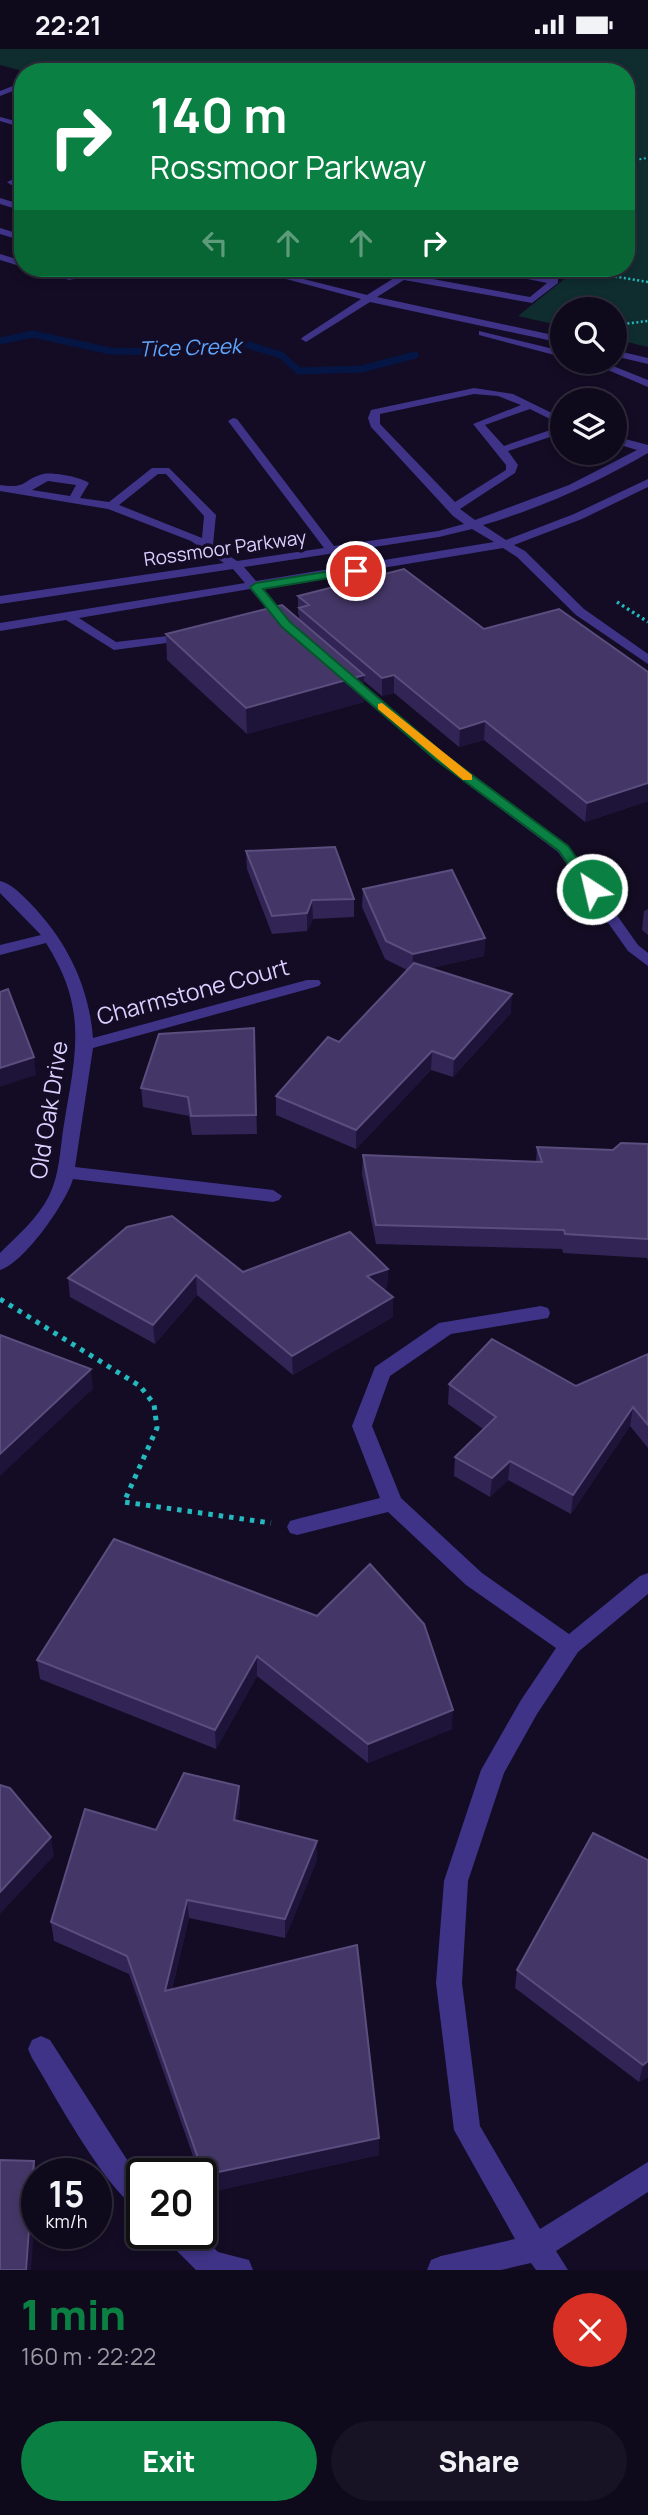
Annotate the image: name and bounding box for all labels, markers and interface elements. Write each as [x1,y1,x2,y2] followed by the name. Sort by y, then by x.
[35,7,102,43] text: 22:21
[150,81,287,148] text: 140 m
[35,91,126,182] icon: right
[150,145,426,189] text: Rossmoor Parkway
[196,224,234,262] icon: left
[269,224,307,262] icon: ahead
[342,224,380,262] icon: ahead
[415,224,453,262] icon: right
[550,297,627,465] map controls
[550,297,627,374] button: search
[138,331,244,363] water label: Tice Creek
[550,388,627,465] button: layers
[142,524,308,572] street label: Rossmoor Parkway
[326,541,386,601] pin
[337,552,375,590] icon: arrive
[555,852,629,926] position arrow
[93,950,293,1032] street label: Charmstone Court
[21,1038,75,1181] street label: Old Oak Drive
[126,2158,217,2249] speed limit sign: 20
[49,2170,84,2218] text: 15
[46,2209,87,2233] text: km/h
[21,2285,126,2343] text: 1 min
[553,2293,627,2367] button: close
[21,2340,156,2372] text: 160 m · 22:22
[21,2421,317,2501] button: Exit
[331,2421,627,2501] button: Share

